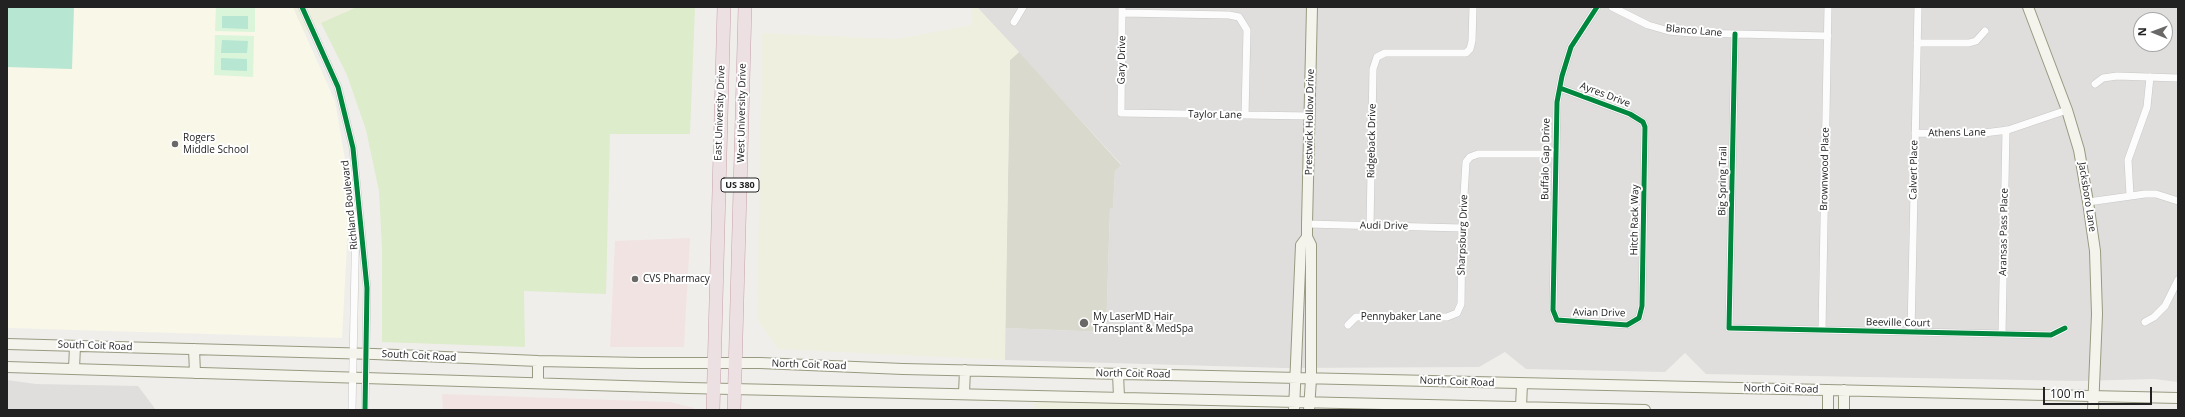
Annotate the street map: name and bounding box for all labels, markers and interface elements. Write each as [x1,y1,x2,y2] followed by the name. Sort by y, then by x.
[2133,12,2173,52] north arrow
[1665,23,1723,39] street label: Blanco Lane
[2134,27,2149,36] text: N
[1116,35,1128,85] street label: Gary Drive
[735,63,749,163] street label: West University Drive
[712,65,728,161] street label: East University Drive
[1303,69,1317,175] street label: Prestwick Hollow Drive
[1578,80,1632,110] street label: Ayres Drive
[1365,104,1379,178] street label: Ridgeback Drive
[1188,109,1242,121] street label: Taylor Lane
[1539,118,1553,200] street label: Buffalo Gap Drive
[1928,126,1986,140] street label: Athens Lane
[1818,127,1832,211] street label: Brownwood Place
[183,132,248,156] place label: Rogers Middle School
[170,139,180,149] marker: Rogers Middle School
[1907,140,1921,200] street label: Calvert Place
[1716,146,1730,216] street label: Big Spring Trail
[339,160,361,250] street label: Richland Boulevard
[2076,161,2098,233] street label: Jacksboro Lane
[721,178,759,192] road number: US 380
[1628,184,1642,256] street label: Hitch Rack Way
[1997,188,2011,276] street label: Aransas Pass Place
[1456,194,1470,276] street label: Sharpsburg Drive
[1360,220,1408,232] street label: Audi Drive
[643,273,710,285] place label: CVS Pharmacy
[630,274,640,284] marker: CVS Pharmacy
[1573,307,1625,319] street label: Avian Drive
[1093,311,1193,334] place label: My LaserMD Hair Transplant & MedSpa
[1361,311,1441,323] street label: Pennybaker Lane
[1866,316,1930,330] street label: Beeville Court
[1078,317,1090,329] marker: My LaserMD Hair Transplant & MedSpa
[57,339,133,353] street label: South Coit Road
[381,348,457,364] street label: South Coit Road
[771,358,847,372] street label: North Coit Road
[1096,367,1170,381] street label: North Coit Road
[1419,375,1495,389] street label: North Coit Road
[2045,379,2154,405] scale bar
[1744,382,1818,396] street label: North Coit Road
[2050,385,2085,402] text: 100 m

